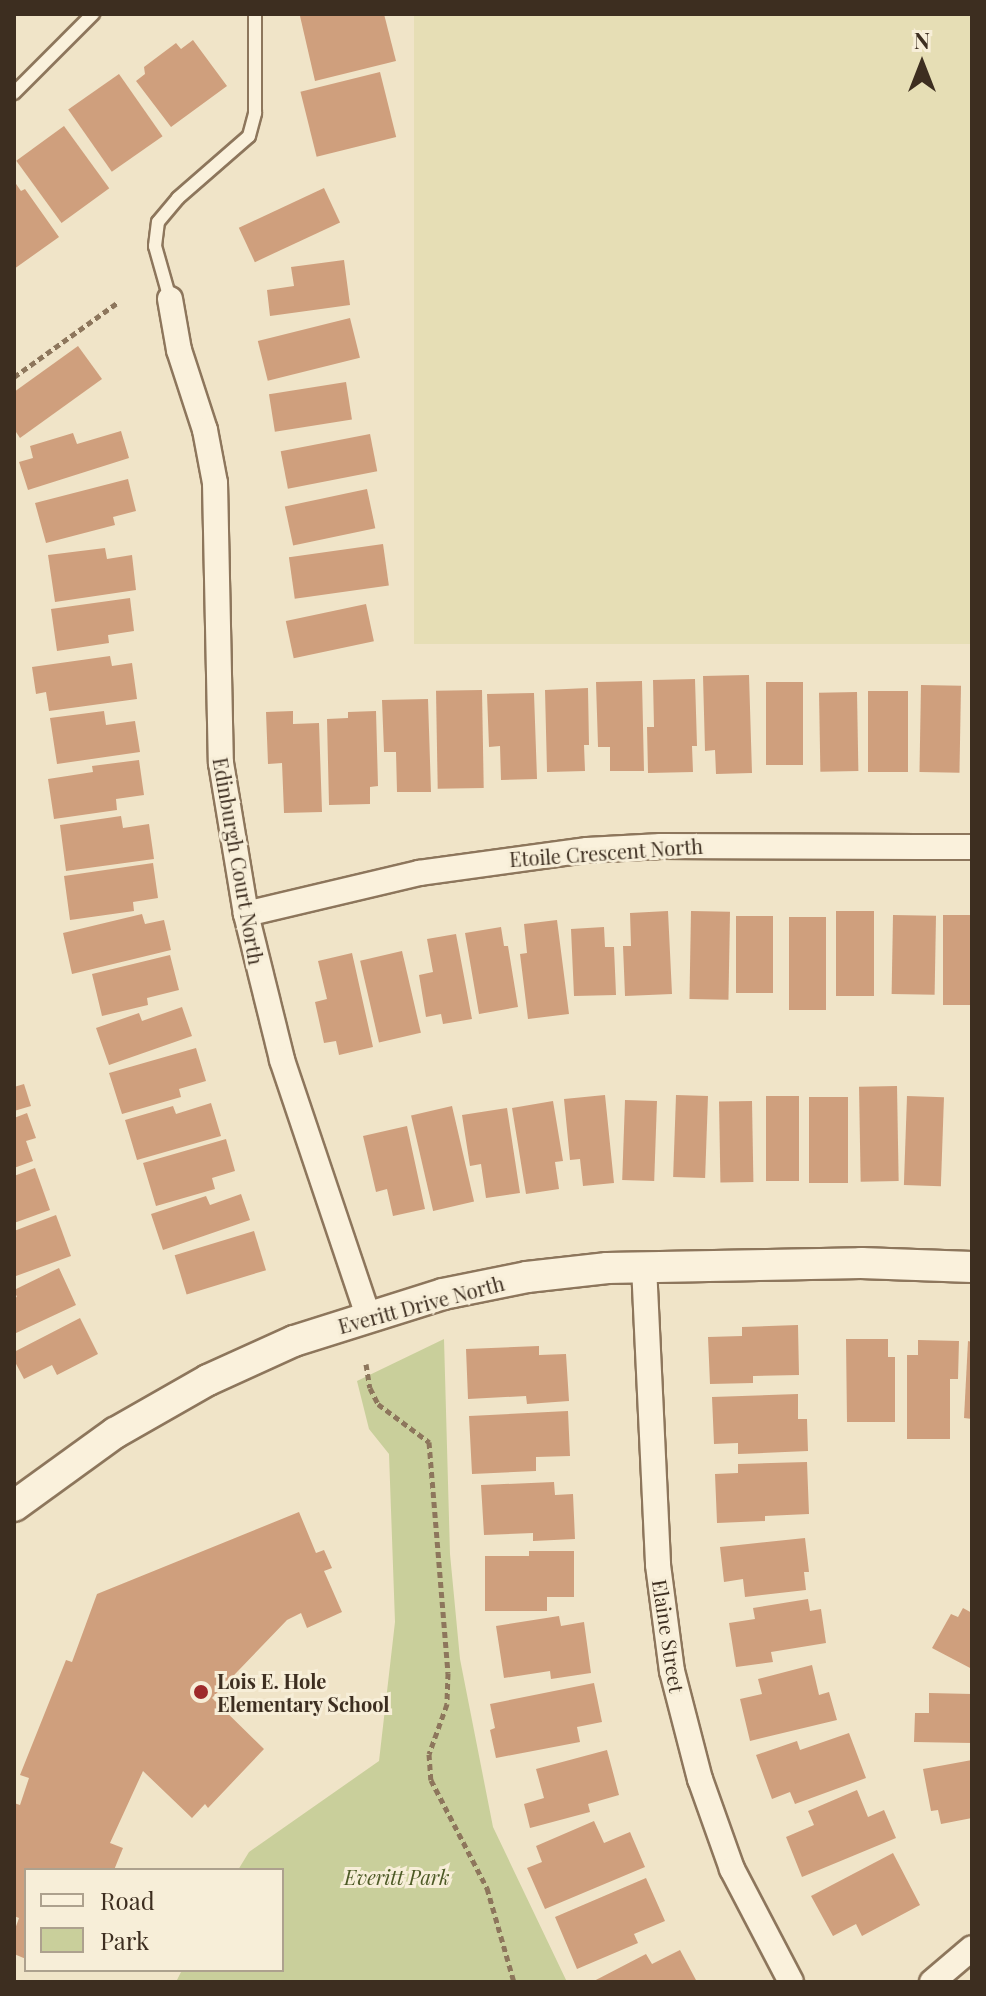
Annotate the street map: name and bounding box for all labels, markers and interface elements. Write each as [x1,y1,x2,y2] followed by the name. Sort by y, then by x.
[882,24,962,104] north arrow
[914,25,930,55] text: N
[209,755,269,967] street label: Edinburgh Court North
[508,833,704,871] street label: Etoile Crescent North
[335,1270,507,1338] street label: Everitt Drive North
[648,1578,690,1694] street label: Elaine Street
[217,1668,390,1715] place label: Lois E. Hole Elementary School
[192,1683,210,1701] marker: Lois E. Hole Elementary School
[344,1864,450,1888] park label: Everitt Park
[24,1868,284,1972] legend
[100,1884,155,1916] text: Road
[100,1924,149,1956] text: Park

